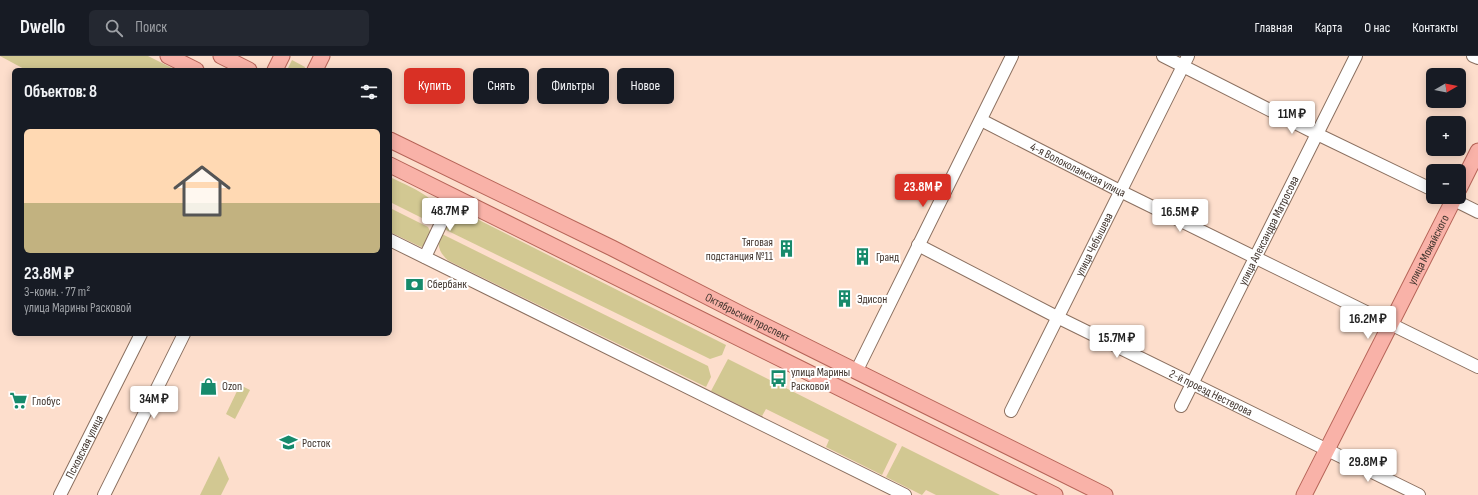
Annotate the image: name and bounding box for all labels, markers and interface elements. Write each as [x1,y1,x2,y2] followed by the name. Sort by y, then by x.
[89,10,369,46] search box
[20,16,65,39] text: Dwello
[103,17,125,39] icon: search
[135,18,167,37] text: Поиск
[1255,19,1293,36] text: Главная
[1315,19,1342,36] text: Карта
[1364,19,1390,36] text: О нас
[1412,19,1458,36] text: Контакты
[404,68,465,104] chip: Купить
[473,68,529,104] chip: Снять
[537,68,609,104] chip: Фильтры
[617,68,674,104] chip: Новое
[1426,68,1466,108] north arrow
[1426,68,1466,204] map controls
[358,81,380,103] icon: filters
[24,82,97,102] text: Объектов: 8
[1264,101,1320,135] pin: 11M ₽
[1278,106,1306,122] text: 11M ₽
[1426,116,1466,156] button: +
[1028,139,1128,201] street label: 4-я Волоколамская улица
[166,155,238,227] icon: home
[1426,164,1466,204] button: −
[1235,173,1303,288] street label: улица Александра Матросова
[886,174,960,208] pin: 23.8M ₽
[904,179,942,195] text: 23.8M ₽
[413,198,487,232] pin: 48.7M ₽
[1143,199,1217,233] pin: 16.5M ₽
[431,203,469,219] text: 48.7M ₽
[1161,204,1199,220] text: 16.5M ₽
[1072,210,1117,279] street label: улица Чебышева
[1405,212,1453,288] street label: улица Можайского
[706,235,774,264] place label: Тяговая подстанция №11
[776,239,796,259] building icon: Тяговая подстанция №11
[853,247,873,267] building icon: Гранд
[876,250,899,265] place label: Гранд
[24,264,74,284] text: 23.8M ₽
[404,274,424,294] bank icon: Сбербанк
[427,277,467,292] place label: Сбербанк
[24,284,90,300] text: 3-комн. · 77 m²
[834,289,854,309] building icon: Эдисон
[702,290,792,345] street label: Октябрьский проспект
[857,292,887,307] place label: Эдисон
[24,300,131,316] text: улица Марины Расковой
[1331,306,1405,340] pin: 16.2M ₽
[1349,311,1387,327] text: 16.2M ₽
[1080,325,1154,359] pin: 15.7M ₽
[1099,330,1135,346] text: 15.7M ₽
[791,365,850,394] place label: улица Марины Расковой
[1167,366,1255,420] street label: 2-й проезд Нестерова
[768,369,788,389] bus stop icon: улица Марины Расковой
[199,376,219,396] shop icon: Ozon
[222,379,242,394] place label: Ozon
[126,386,182,420] pin: 34M ₽
[9,391,29,411] supermarket icon: Глобус
[139,391,169,407] text: 34M ₽
[32,394,61,409] place label: Глобус
[62,412,107,481] street label: Псковская улица
[279,433,299,453] school or university icon: Росток
[302,436,331,451] place label: Росток
[1331,449,1405,483] pin: 29.8M ₽
[1349,454,1387,470] text: 29.8M ₽

